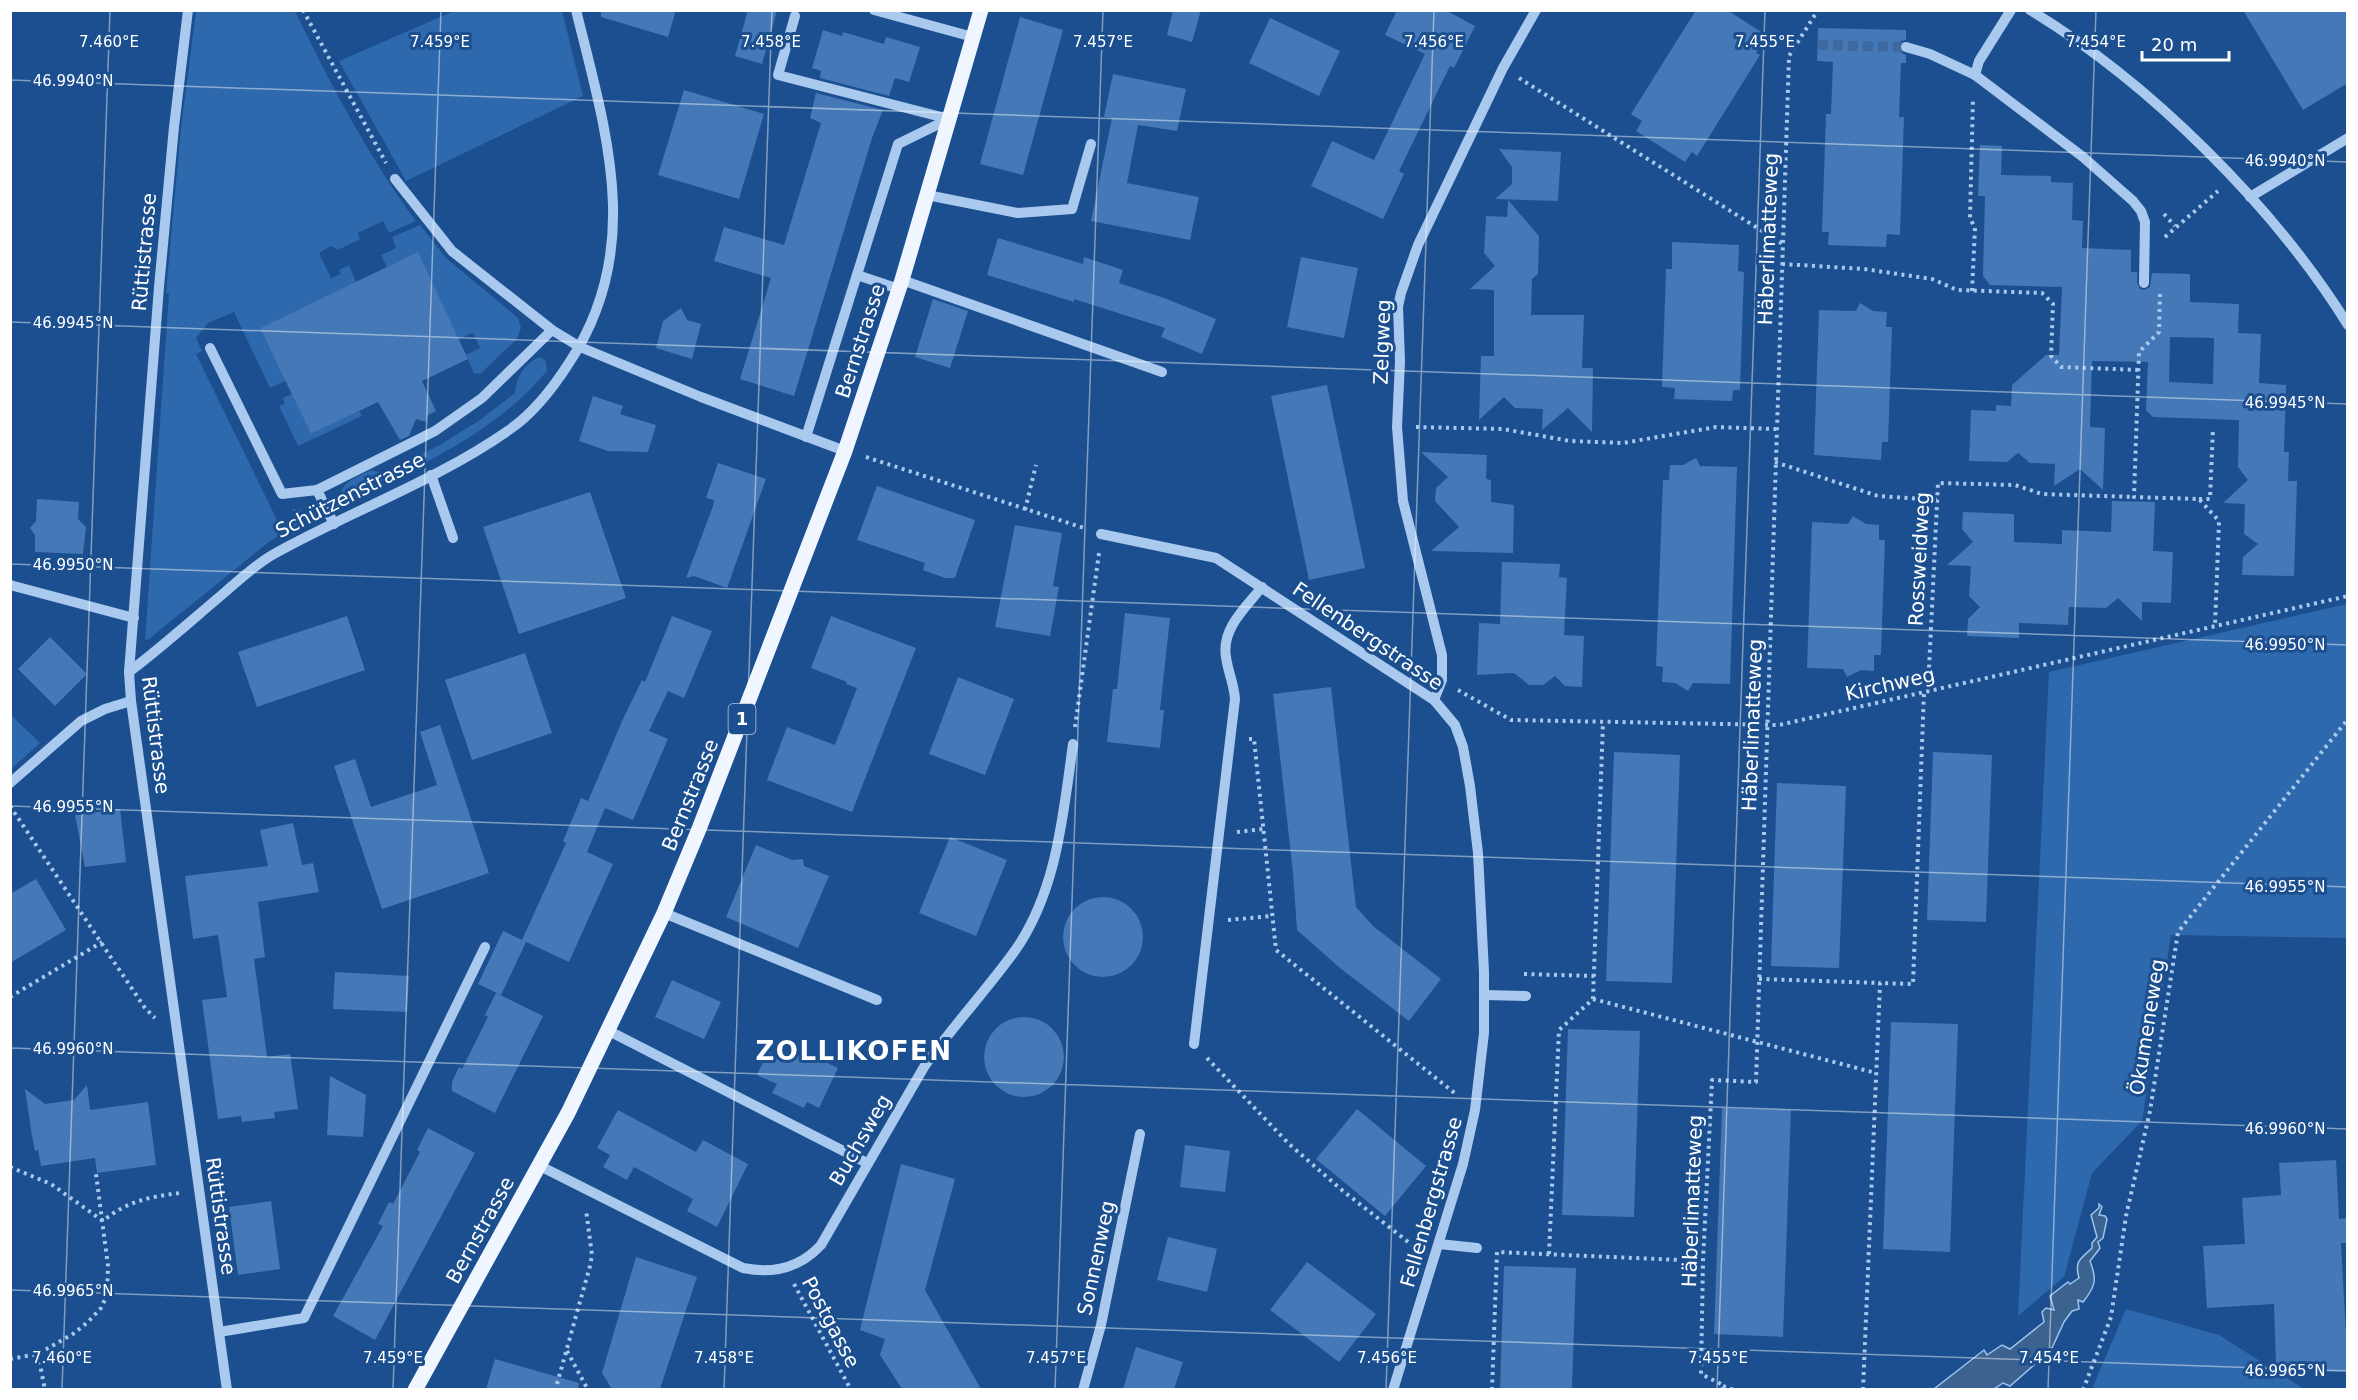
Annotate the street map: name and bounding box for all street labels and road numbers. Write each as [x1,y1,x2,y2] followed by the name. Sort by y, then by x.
[1753,152,1783,326] street label: Häberlimatteweg
[127,192,161,312] street label: Rüttistrasse
[830,281,890,401] street label: Bernstrasse
[1369,299,1395,385] street label: Zelgweg
[271,447,429,543] street label: Schützenstrasse
[1904,491,1934,627] street label: Rossweidweg
[1288,577,1448,695] street label: Fellenbergstrasse
[1737,638,1767,812] street label: Häberlimatteweg
[1843,662,1937,706] street label: Kirchweg
[137,675,175,795] street label: Rüttistrasse
[728,704,756,734] road number: 1
[657,736,723,854] street label: Bernstrasse
[2124,957,2170,1097] street label: Ökumeneweg
[824,1090,896,1190] street label: Buchsweg
[1395,1114,1467,1290] street label: Fellenbergstrasse
[1677,1114,1707,1288] street label: Häberlimatteweg
[201,1156,241,1276] street label: Rüttistrasse
[441,1172,519,1288] street label: Bernstrasse
[1072,1198,1120,1318] street label: Sonnenweg
[797,1272,865,1372] street label: Postgasse

